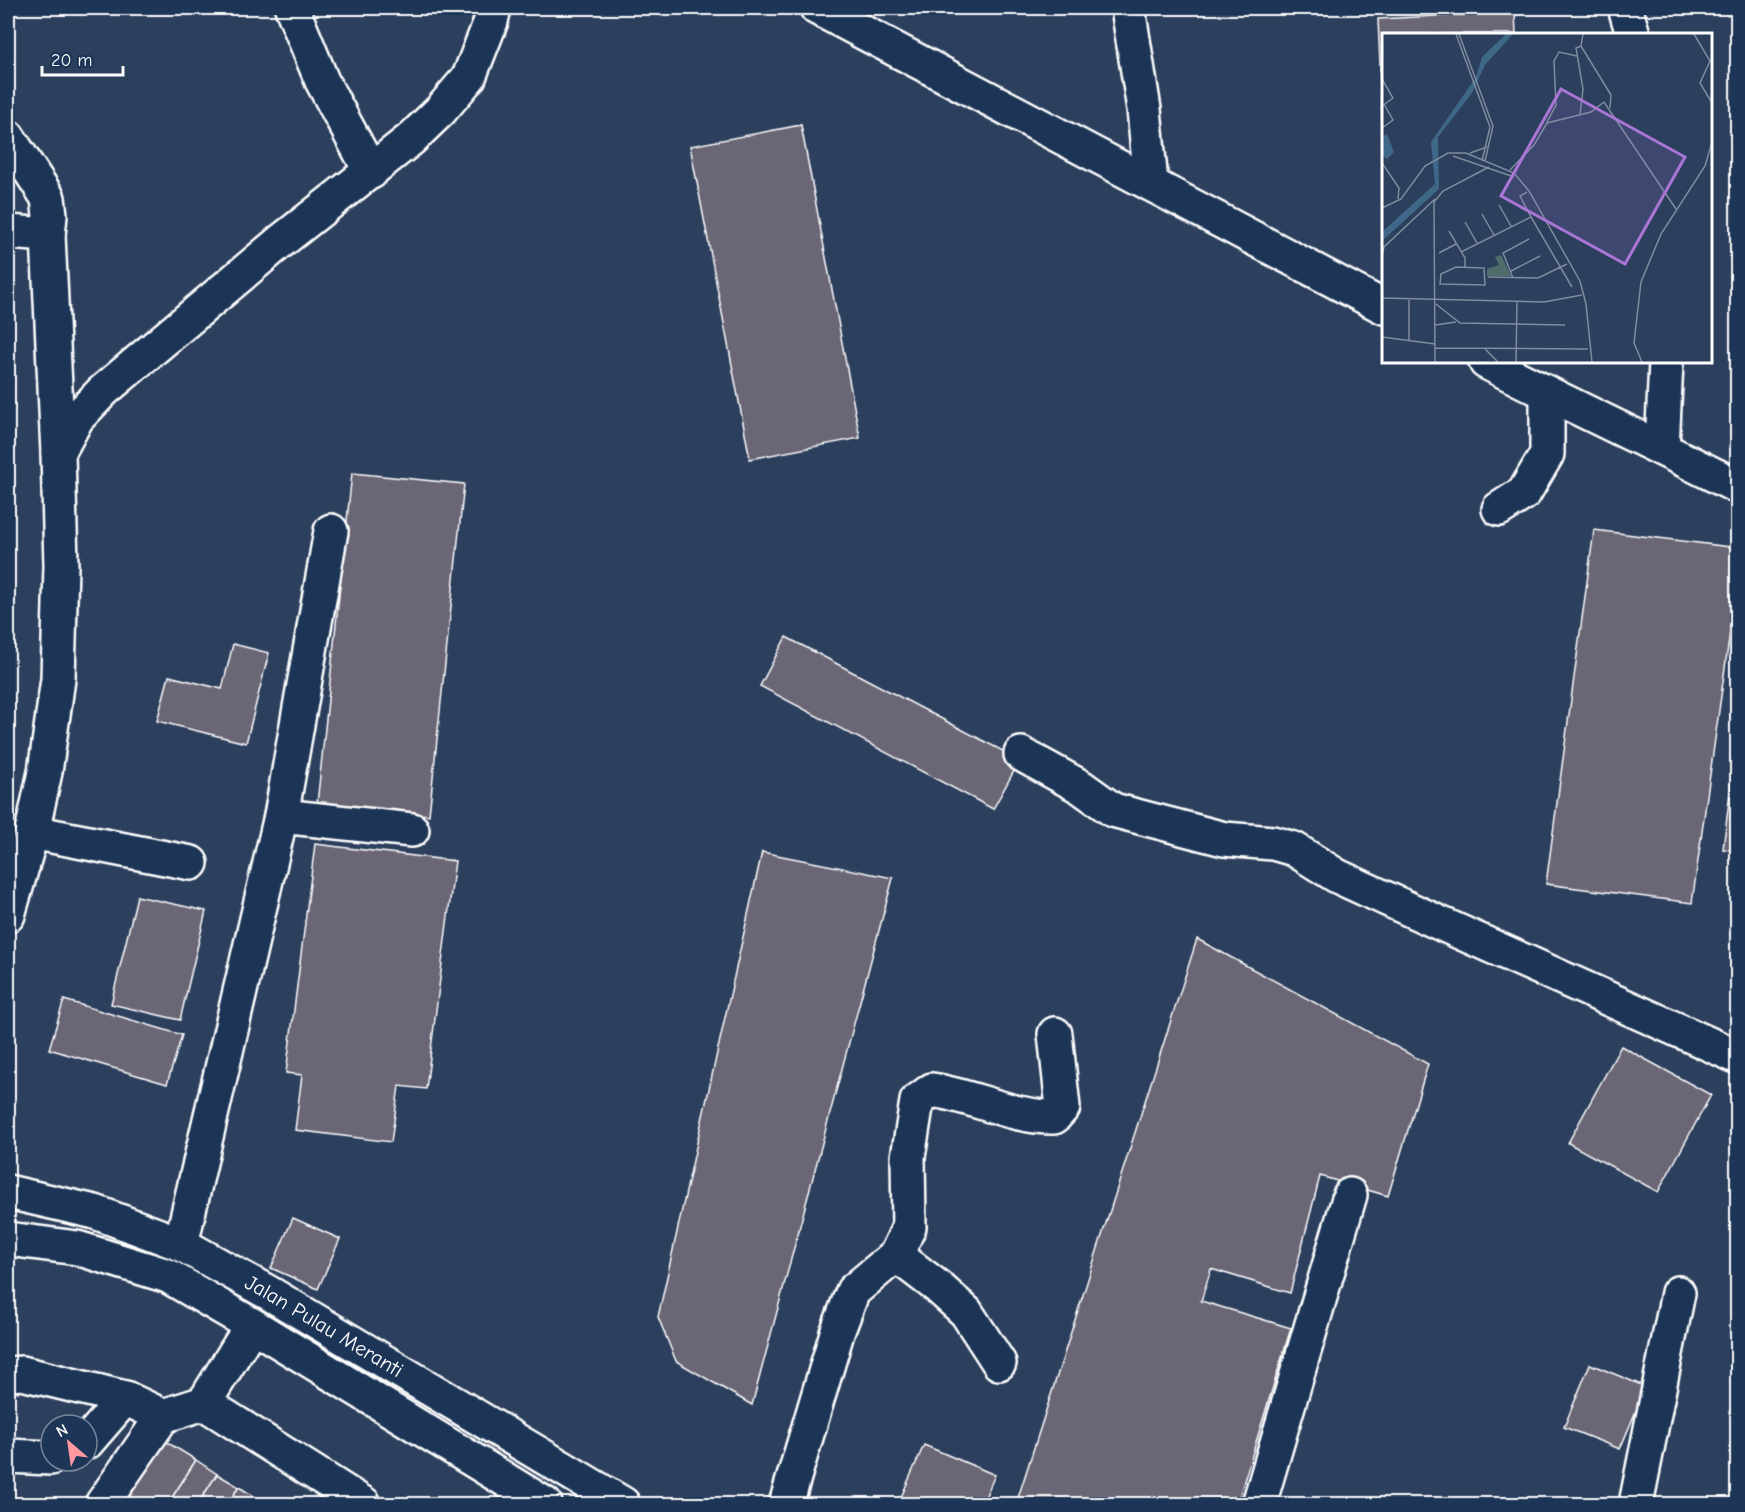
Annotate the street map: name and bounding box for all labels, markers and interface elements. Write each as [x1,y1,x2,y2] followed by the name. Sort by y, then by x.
[1382,33,1712,363] inset map
[42,39,123,77] scale bar
[51,50,92,71] text: 20 m
[241,1270,407,1382] street label: Jalan Pulau Meranti
[39,1413,99,1473] north arrow
[53,1420,71,1441] text: N

